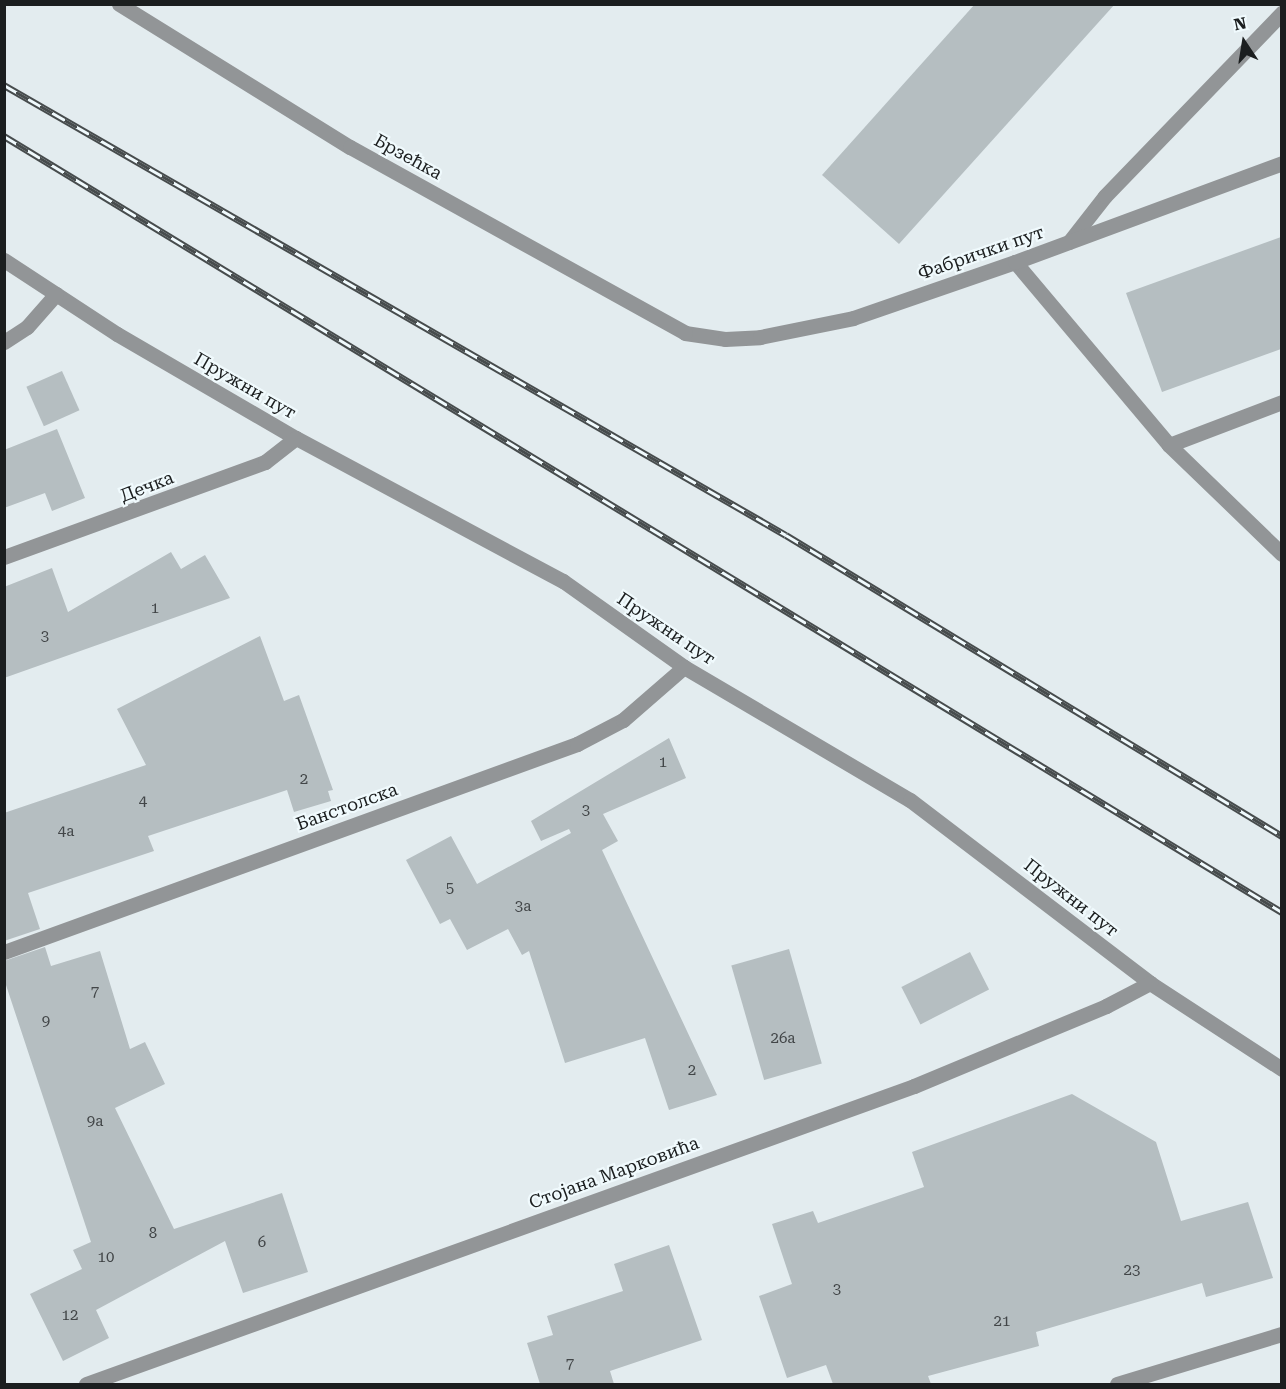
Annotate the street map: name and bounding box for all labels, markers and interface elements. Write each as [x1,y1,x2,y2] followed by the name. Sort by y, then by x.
[1214,12,1274,72] north arrow
[1232,13,1248,34] text: N
[370,129,446,185] street label: Брзећка
[915,221,1047,285] street label: Фабрички пут
[190,348,300,424] street label: Пружни пут
[117,467,177,507] street label: Дечка
[613,588,719,670] street label: Пружни пут
[151,600,159,618] house number: 1
[41,628,49,646] house number: 3
[659,754,667,772] house number: 1
[300,771,308,789] house number: 2
[293,779,401,835] street label: Банстолска
[139,793,147,811] house number: 4
[582,802,590,820] house number: 3
[58,823,74,841] house number: 4a
[1019,854,1123,942] street label: Пружни пут
[446,880,454,898] house number: 5
[515,898,531,916] house number: 3a
[91,983,99,1001] house number: 7
[42,1013,50,1031] house number: 9
[771,1030,795,1048] house number: 26a
[688,1062,696,1080] house number: 2
[87,1113,103,1131] house number: 9a
[526,1132,702,1214] street label: Стојана Марковића
[149,1225,157,1243] house number: 8
[258,1234,266,1252] house number: 6
[98,1249,114,1267] house number: 10
[1124,1262,1140,1280] house number: 23
[833,1281,841,1299] house number: 3
[62,1307,78,1325] house number: 12
[994,1313,1010,1331] house number: 21
[566,1355,574,1373] house number: 7

